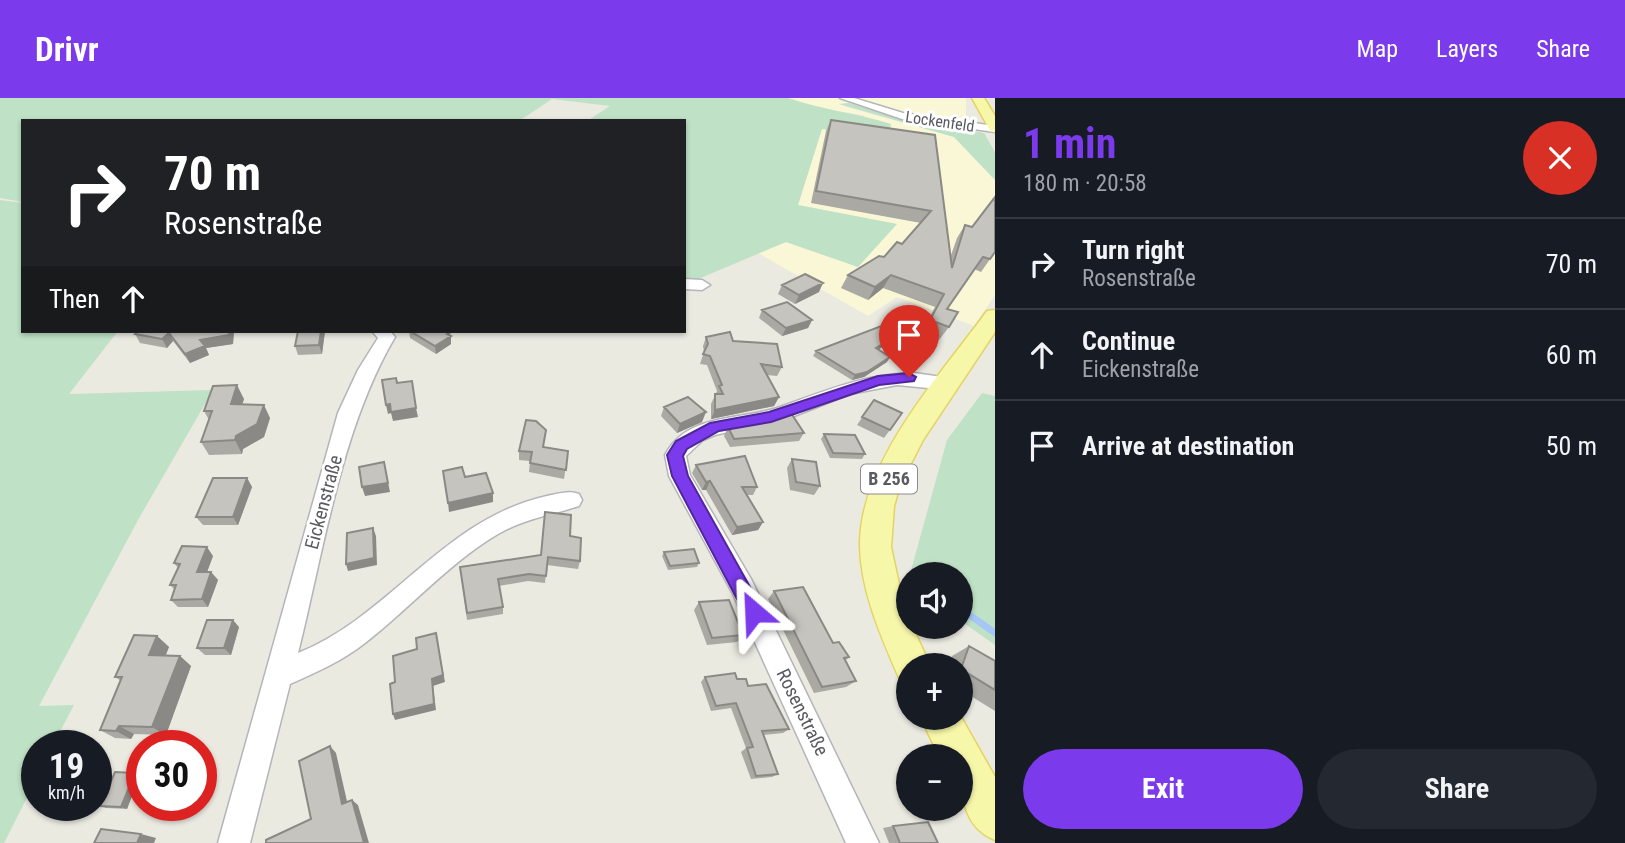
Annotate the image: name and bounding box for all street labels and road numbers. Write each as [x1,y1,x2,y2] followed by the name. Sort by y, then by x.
[904,107,976,136] street label: Lockenfeld
[300,452,347,552] street label: Eickenstraße
[861,464,917,494] road number: B 256
[772,665,834,760] street label: Rosenstraße

